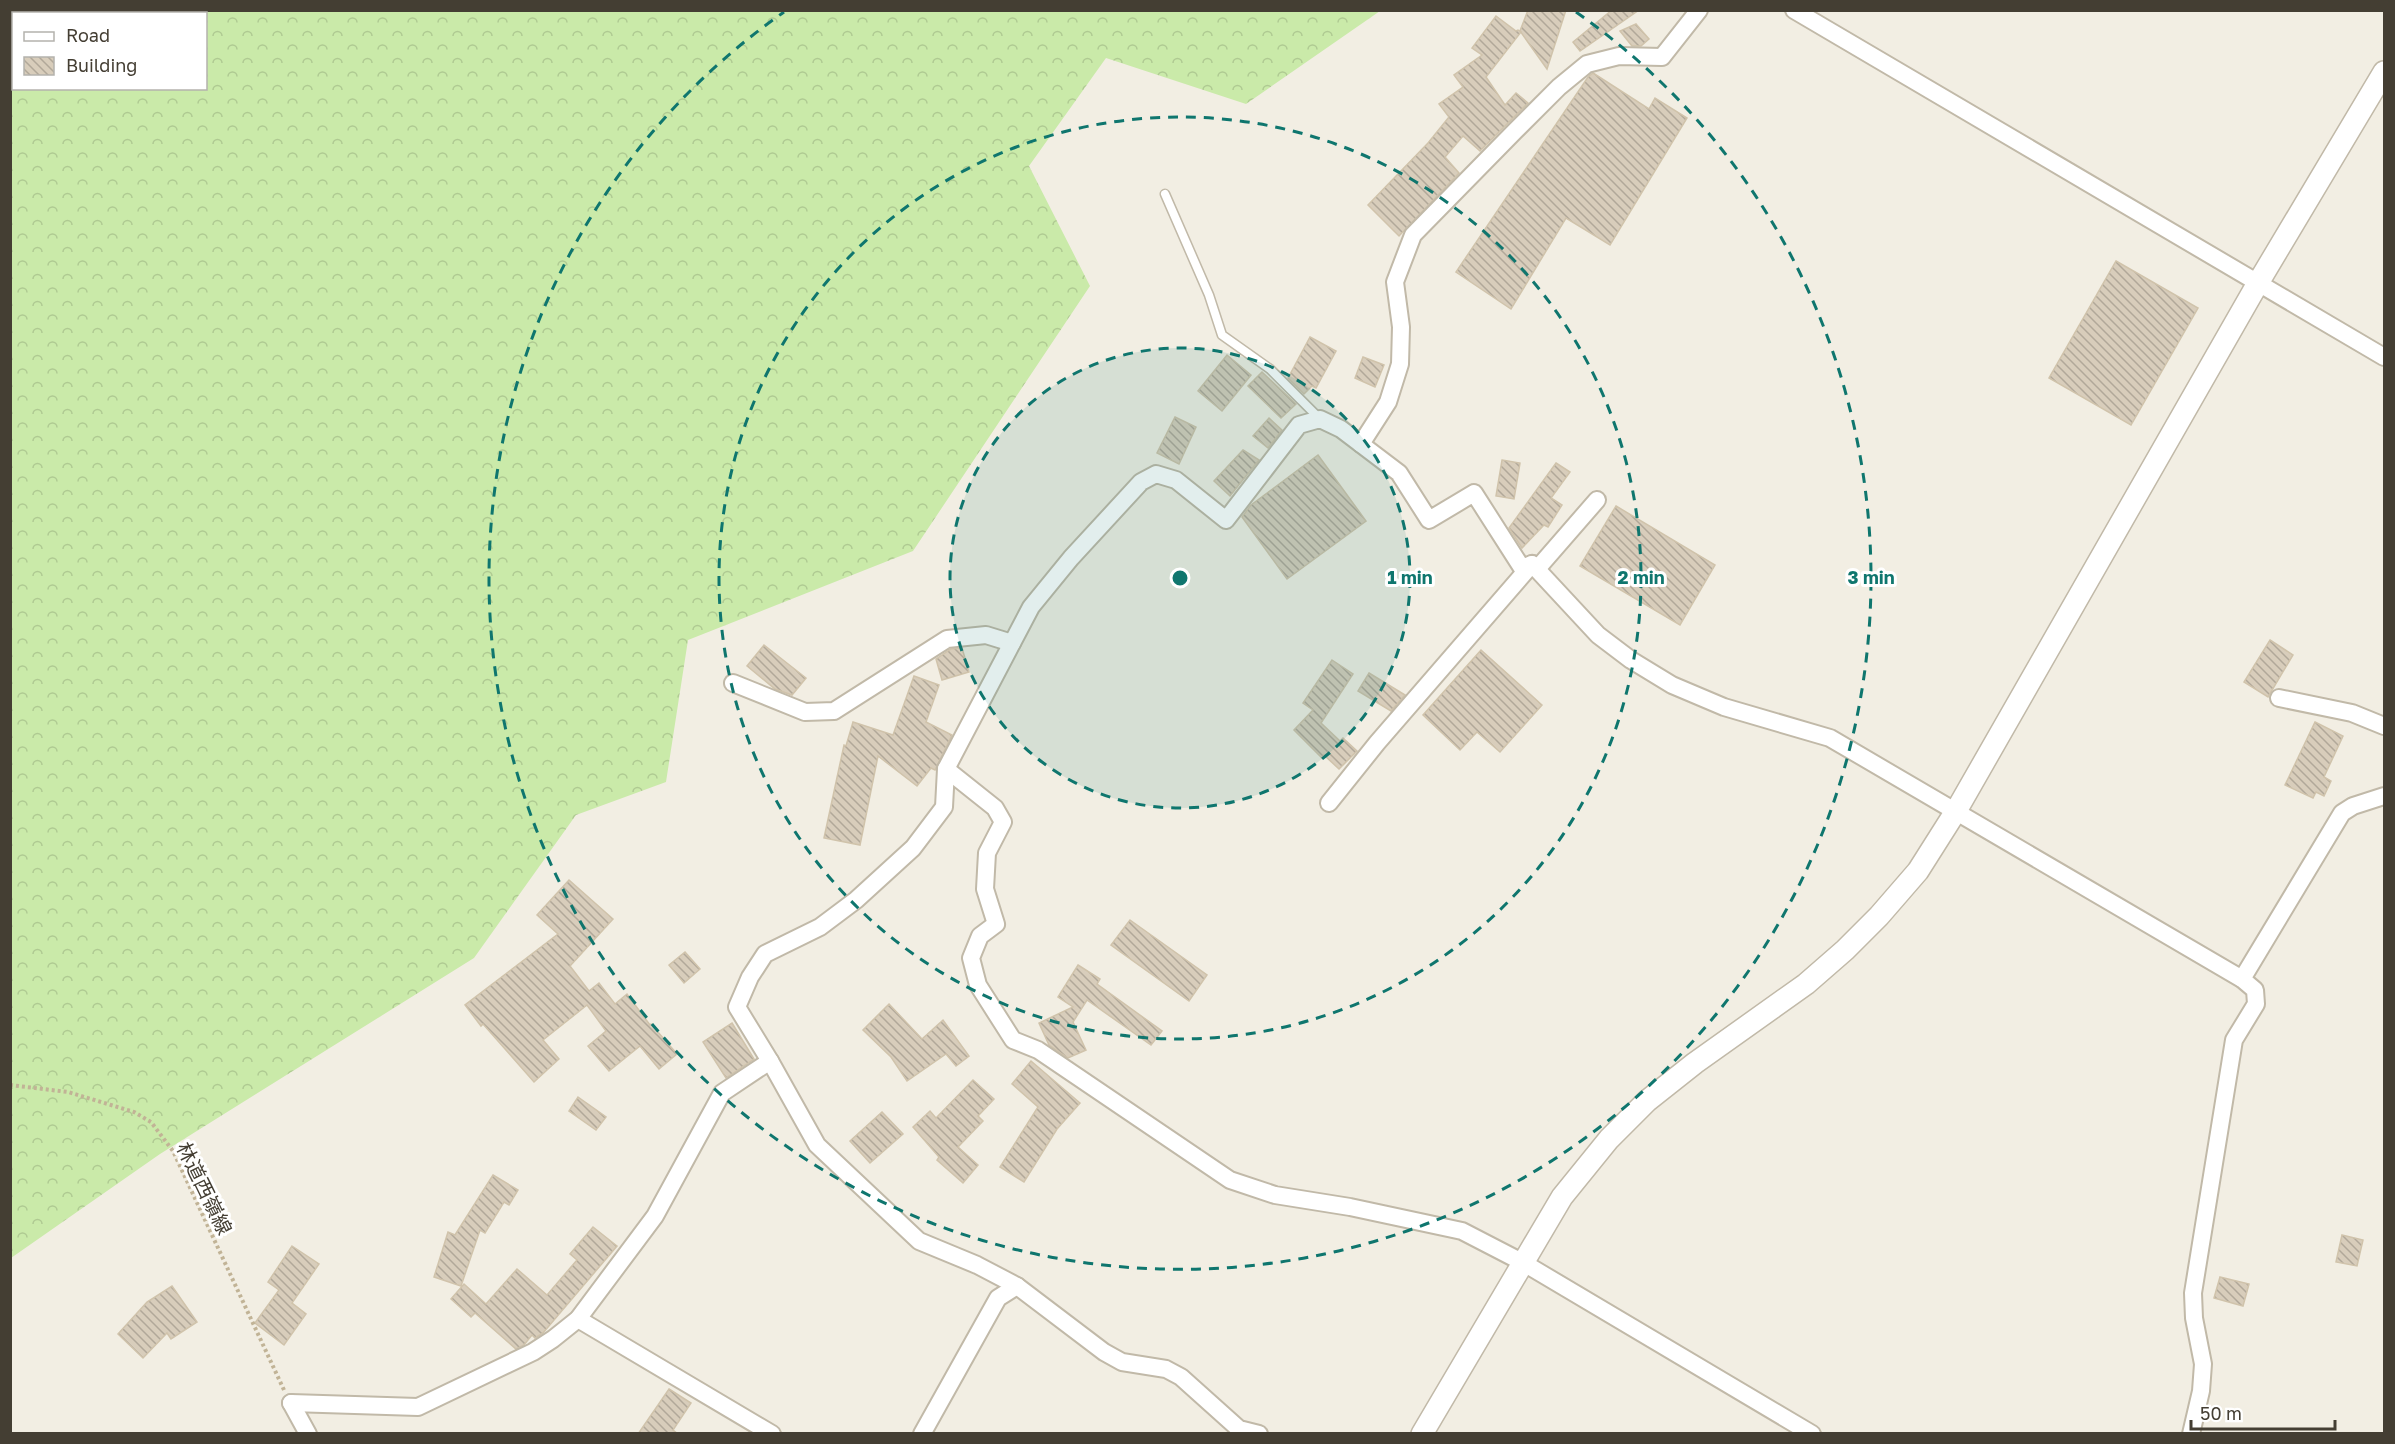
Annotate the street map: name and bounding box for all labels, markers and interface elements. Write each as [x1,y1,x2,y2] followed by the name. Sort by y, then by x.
[12,12,207,90] legend
[66,24,110,46] text: Road
[66,54,137,76] text: Building
[1387,566,1433,588] text: 1 min
[1617,566,1665,588] text: 2 min
[1847,566,1895,588] text: 3 min
[1170,568,1190,588] centre of rings
[172,1138,238,1238] street label: 林道西嶺線
[2191,1393,2335,1431] scale bar
[2200,1402,2242,1424] text: 50 m

